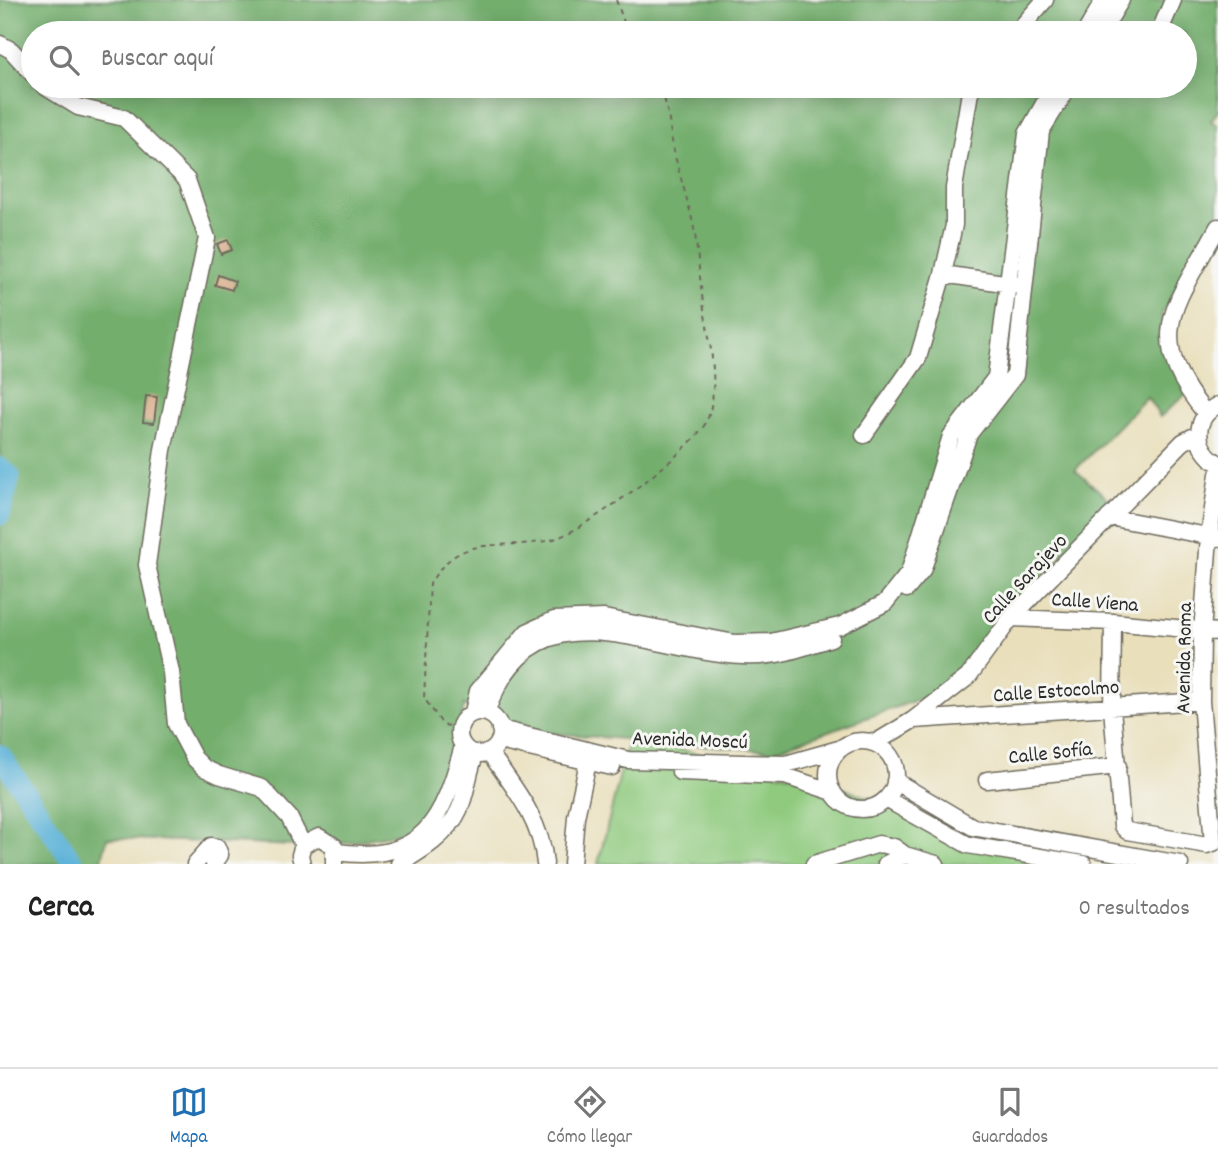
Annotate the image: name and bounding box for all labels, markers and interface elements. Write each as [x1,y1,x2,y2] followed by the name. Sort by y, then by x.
[21,21,1197,98] search box
[45,41,83,79] icon: search
[101,41,213,78] text: Buscar aquí
[976,528,1076,632] street label: Calle Sarajevo
[1050,586,1140,622] street label: Calle Viena
[1170,601,1202,714] street label: Avenida Roma
[992,674,1120,712] street label: Calle Estocolmo
[632,725,748,759] street label: Avenida Moscú
[1007,736,1095,774] street label: Calle Sofía
[28,888,93,931] text: Cerca
[1078,893,1190,926] text: 0 resultados
[170,1083,208,1152] tab: Mapa
[547,1083,632,1152] tab: Cómo llegar
[971,1083,1048,1152] tab: Guardados

